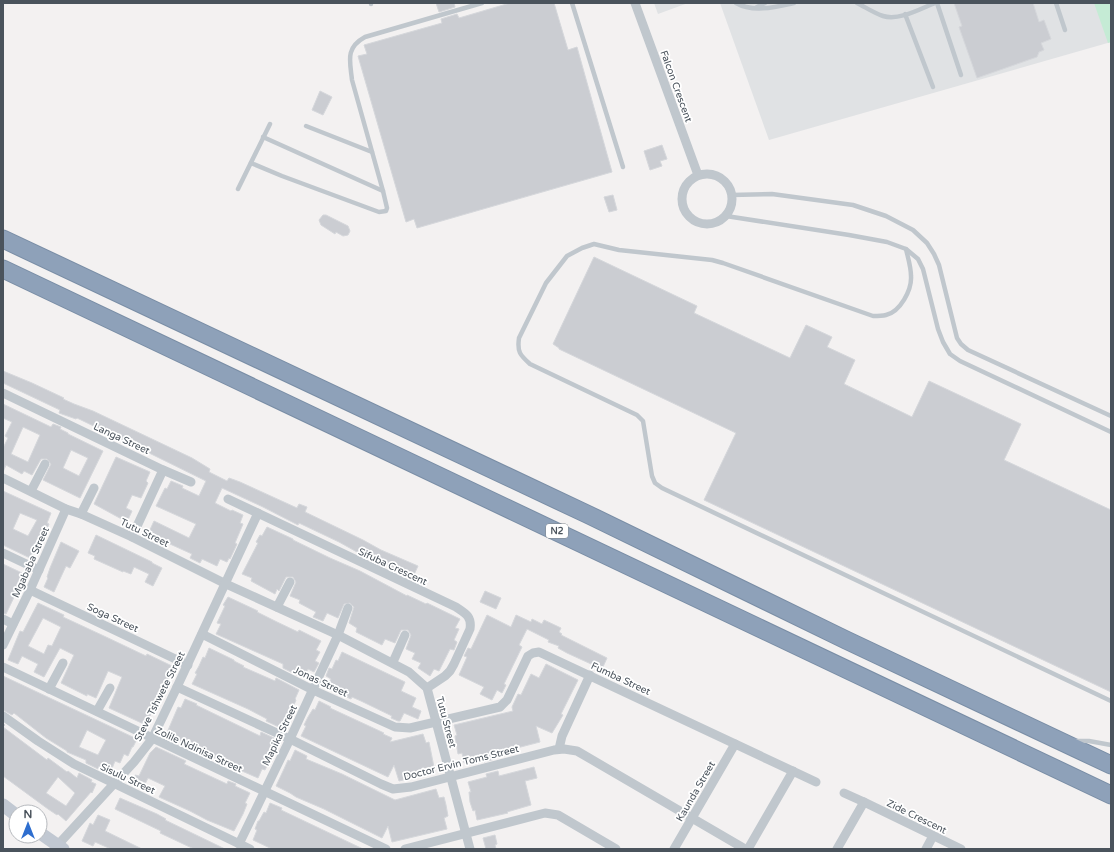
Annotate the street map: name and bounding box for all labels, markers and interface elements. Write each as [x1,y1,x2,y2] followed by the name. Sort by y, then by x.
[658,49,695,124] street label: Falcon Crescent
[92,421,152,457] street label: Langa Street
[118,516,171,550] street label: Tutu Street
[546,524,568,538] road number: N2
[10,525,52,600] street label: Mgababa Street
[356,546,429,588] street label: Sifuba Crescent
[85,601,140,635] street label: Soga Street
[132,649,188,743] street label: Steve Tshwete Street
[589,660,652,698] street label: Fumba Street
[292,664,350,700] street label: Jonas Street
[433,695,459,749] street label: Tutu Street
[260,703,300,768] street label: Mapika Street
[153,724,244,776] street label: Zolile Ndinisa Street
[402,743,520,783] street label: Doctor Ervin Toms Street
[674,759,718,824] street label: Kaunda Street
[98,761,157,797] street label: Sisulu Street
[885,797,949,837] street label: Zide Crescent
[8,804,48,844] north arrow
[24,808,32,821] text: N

